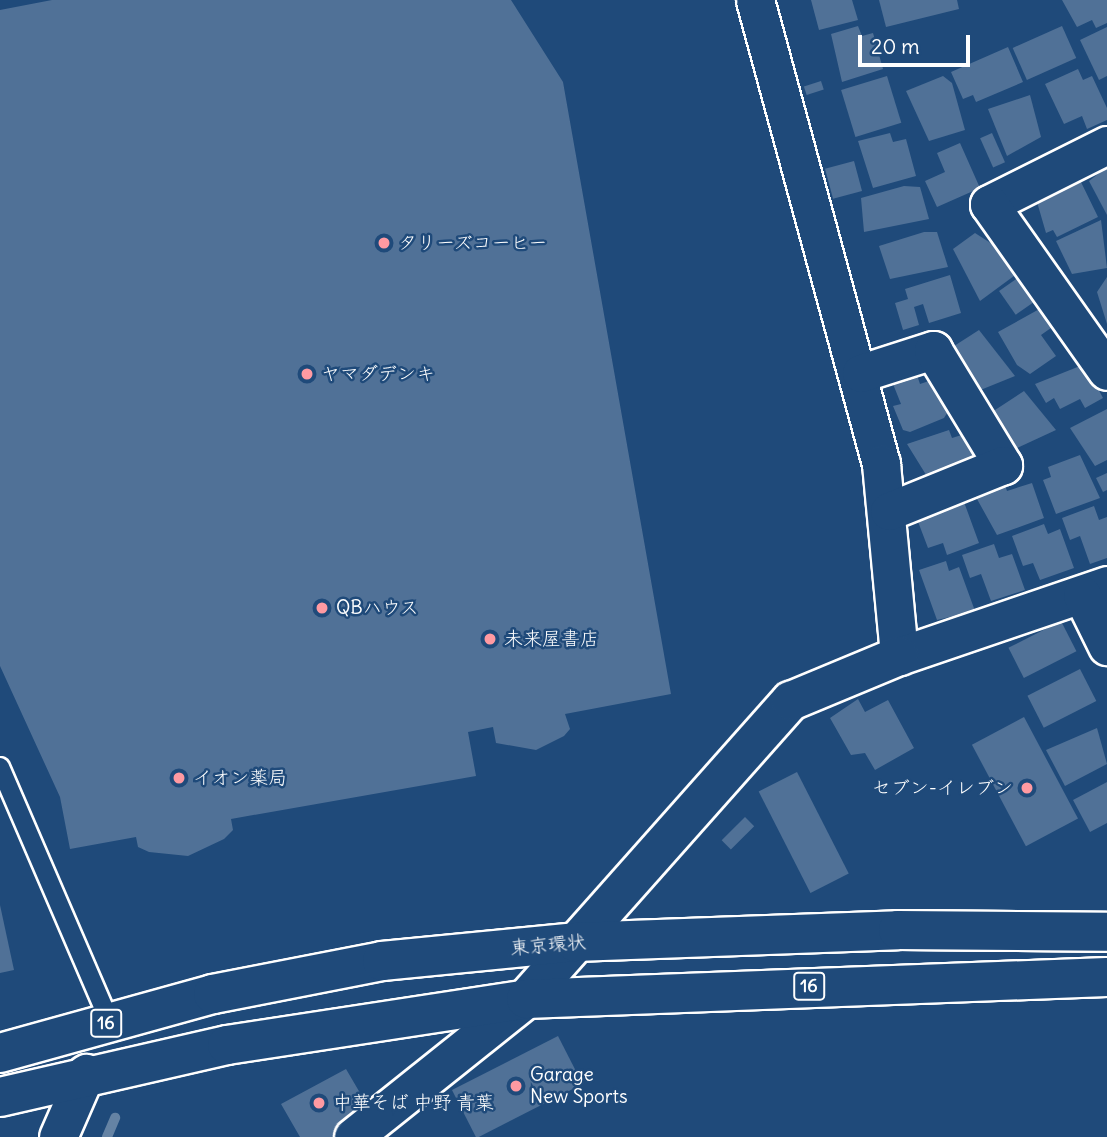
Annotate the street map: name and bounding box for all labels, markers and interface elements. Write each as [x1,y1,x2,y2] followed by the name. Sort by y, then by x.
[862,21,974,65] scale bar
[871,33,920,60] text: 20 m
[398,232,549,254] place label: タリーズコーヒー
[376,235,392,251] marker: タリーズコーヒー
[321,363,435,385] place label: ヤマダデンキ
[299,366,315,382] marker: ヤマダデンキ
[336,597,420,619] place label: QBハウス
[314,600,330,616] marker: QBハウス
[504,628,599,650] place label: 未来屋書店
[482,631,498,647] marker: 未来屋書店
[193,767,288,789] place label: イオン薬局
[171,770,187,786] marker: イオン薬局
[872,777,1013,799] place label: セブン-イレブン
[1019,780,1035,796] marker: セブン-イレブン
[509,930,587,960] street label: 東京環状
[792,972,826,1001] road number: 16
[88,1008,124,1038] road number: 16
[530,1064,628,1108] place label: Garage New Sports
[508,1078,524,1094] marker: Garage New Sports
[333,1092,494,1114] place label: 中華そば 中野 青葉
[311,1095,327,1111] marker: 中華そば 中野 青葉

